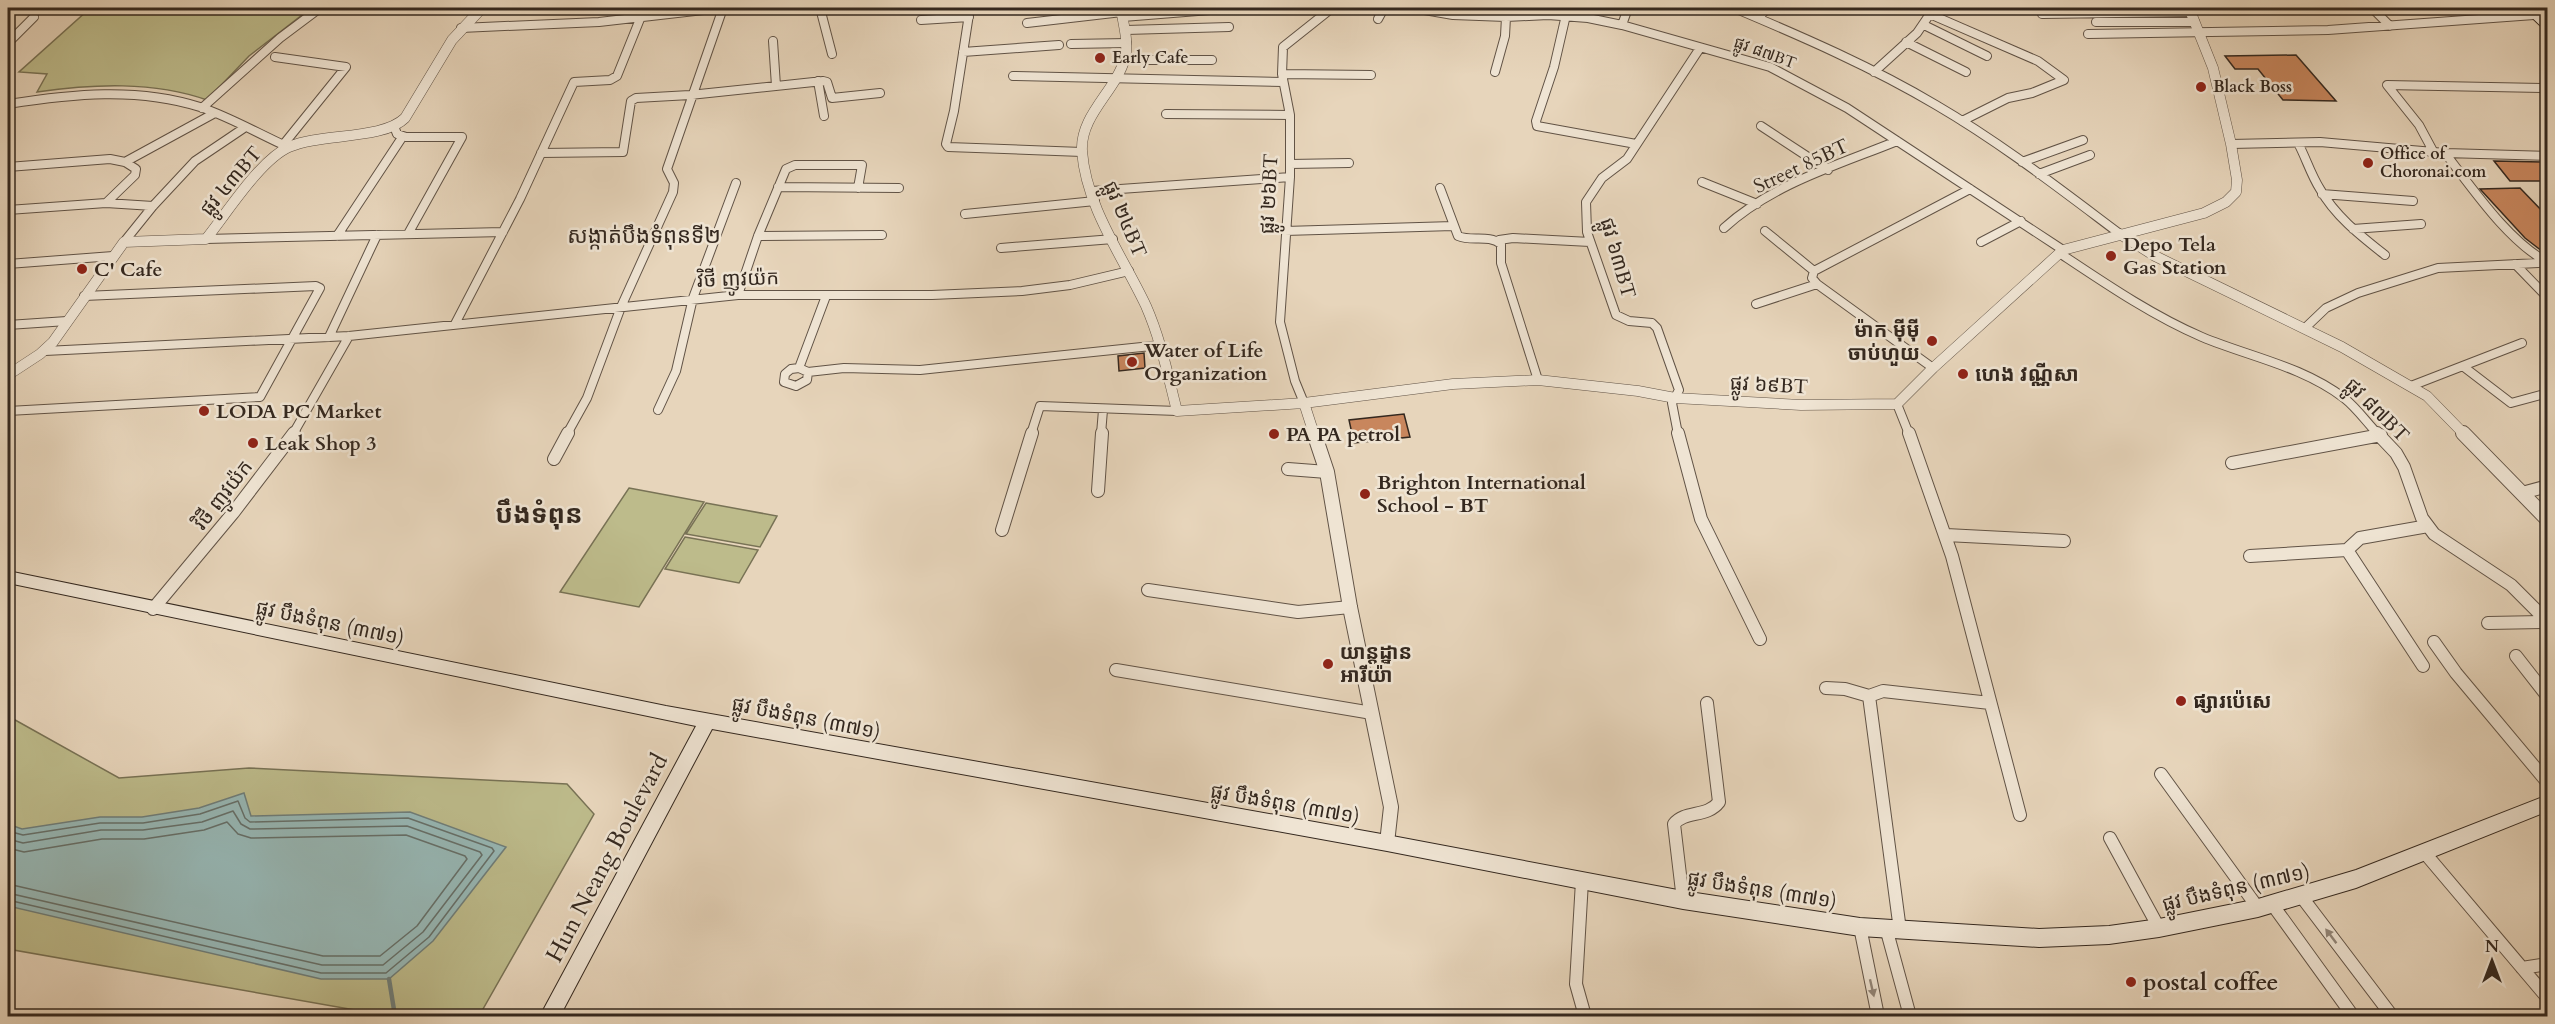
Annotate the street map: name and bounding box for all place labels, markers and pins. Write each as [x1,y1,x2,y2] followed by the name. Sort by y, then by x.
[1112,47,1188,69] place label: Early Cafe
[1093,51,1107,65] marker: Early Cafe
[2213,76,2292,98] place label: Black Boss
[2194,80,2208,94] marker: Black Boss
[2380,143,2486,183] place label: Office of Choronai.com
[2361,156,2375,170] marker: Office of Choronai.com
[2123,231,2227,281] place label: Depo Tela Gas Station
[2104,249,2118,263] marker: Depo Tela Gas Station
[94,256,162,283] place label: C' Cafe
[75,262,89,276] marker: C' Cafe
[1847,317,1920,367] place label: ម៉ាក ម៉ីម៉ី ចាប់ហួយ
[1925,334,1939,348] marker: ម៉ាក ម៉ីម៉ី ចាប់ហួយ
[1143,337,1267,387] place label: Water of Life Organization
[1125,355,1139,369] marker: Water of Life Organization
[1975,361,2079,388] place label: ហេង វណ្ណីសា
[1956,367,1970,381] marker: ហេង វណ្ណីសា
[216,398,381,425] place label: LODA PC Market
[197,404,211,418] marker: LODA PC Market
[1286,421,1400,448] place label: PA PA petrol
[1267,427,1281,441] marker: PA PA petrol
[265,430,377,457] place label: Leak Shop 3
[246,436,260,450] marker: Leak Shop 3
[1377,469,1586,519] place label: Brighton International School - BT
[1358,487,1372,501] marker: Brighton International School - BT
[1340,639,1412,689] place label: យាន្ដដ្ឋាន អារីយ៉ា
[1321,657,1335,671] marker: យាន្ដដ្ឋាន អារីយ៉ា
[2193,688,2271,715] place label: ផ្សារប៉េសេ
[2174,694,2188,708] marker: ផ្សារប៉េសេ
[2143,966,2278,999] place label: postal coffee
[2124,975,2138,989] marker: postal coffee

